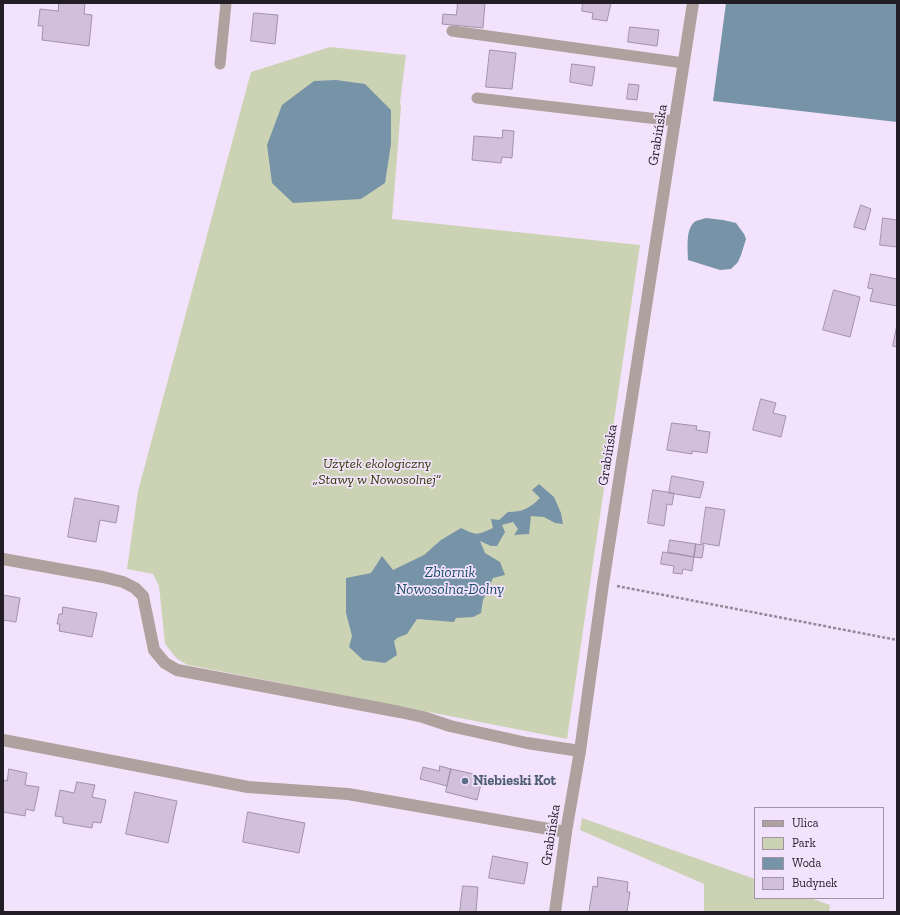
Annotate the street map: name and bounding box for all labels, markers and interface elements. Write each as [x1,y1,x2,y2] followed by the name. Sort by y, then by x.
[645,103,671,167] street label: Grabińska
[595,423,621,487] street label: Grabińska
[313,456,441,488] park label: Użytek ekologiczny „Stawy w Nowosolnej”
[396,564,504,599] water label: Zbiornik Nowosolna-Dolny
[473,773,556,789] place label: Niebieski Kot
[460,776,470,786] marker: Niebieski Kot
[538,803,564,867] street label: Grabińska
[754,807,884,899] legend
[792,816,819,830] text: Ulica
[792,836,816,850] text: Park
[792,856,821,870] text: Woda
[792,876,837,890] text: Budynek

